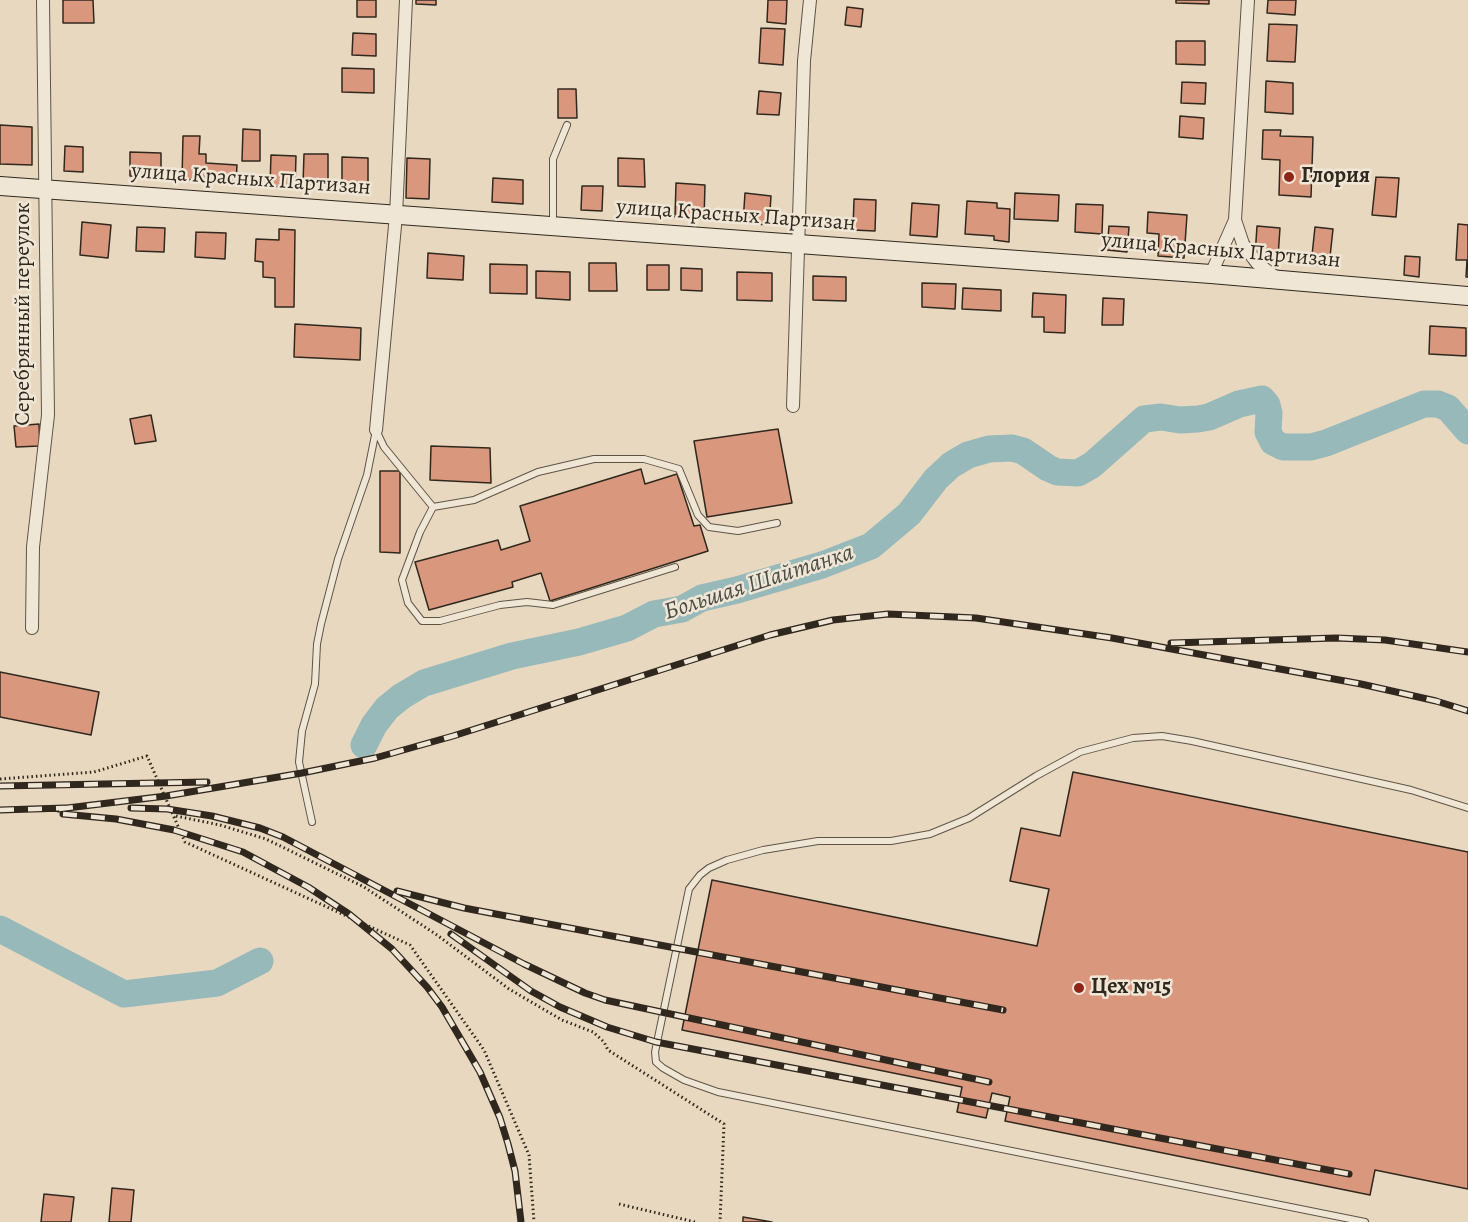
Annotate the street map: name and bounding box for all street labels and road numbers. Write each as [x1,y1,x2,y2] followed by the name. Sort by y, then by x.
[130,158,372,202] street label: улица Красных Партизан
[615,194,857,238] street label: улица Красных Партизан
[11,202,37,426] street label: Серебрянный переулок
[1100,227,1342,275] street label: улица Красных Партизан

